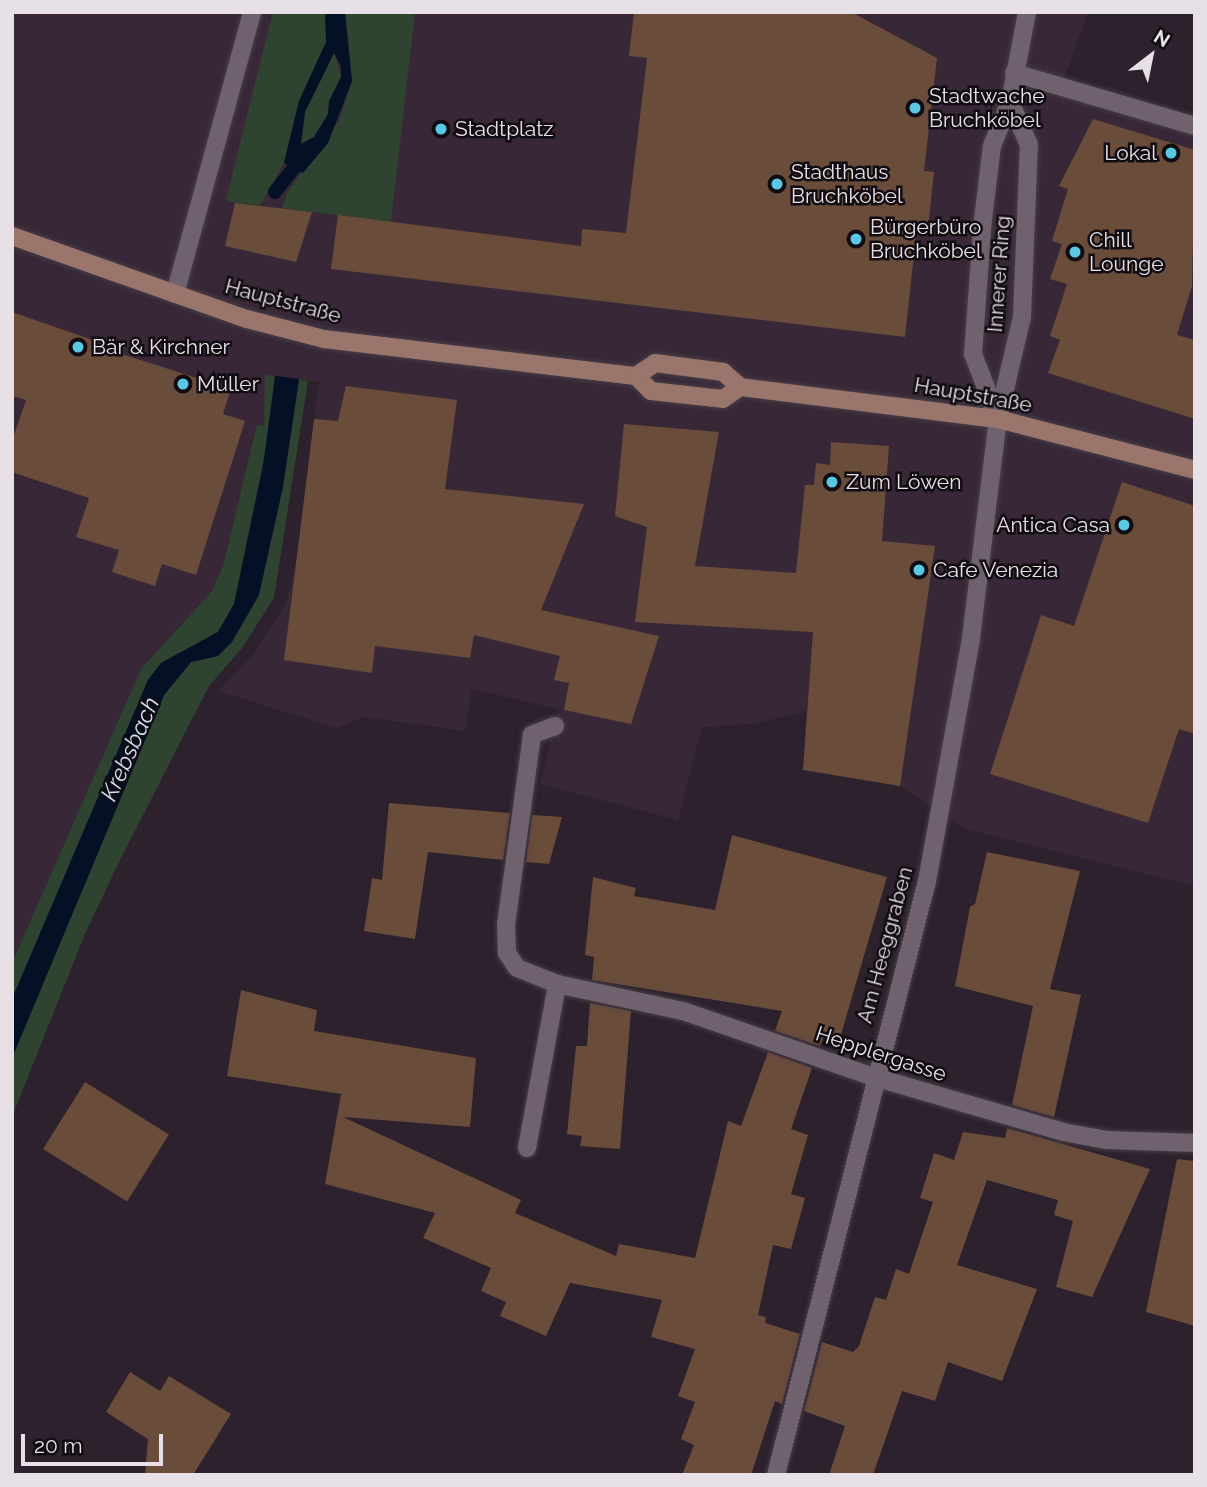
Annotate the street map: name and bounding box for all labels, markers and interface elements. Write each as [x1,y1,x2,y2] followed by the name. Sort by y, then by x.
[1116,21,1186,91] north arrow
[1150,25,1174,51] text: N
[929,83,1044,133] place label: Stadtwache Bruchköbel
[907,100,923,116] marker: Stadtwache Bruchköbel
[455,116,554,142] place label: Stadtplatz
[433,121,449,137] marker: Stadtplatz
[1104,140,1157,166] place label: Lokal
[1163,145,1179,161] marker: Lokal
[791,159,903,209] place label: Stadthaus Bruchköbel
[769,176,785,192] marker: Stadthaus Bruchköbel
[870,214,982,264] place label: Bürgerbüro Bruchköbel
[982,215,1016,333] street label: Innerer Ring
[1089,227,1164,277] place label: Chill Lounge
[848,231,864,247] marker: Bürgerbüro Bruchköbel
[1067,244,1083,260] marker: Chill Lounge
[222,273,344,329] street label: Hauptstraße
[92,334,230,360] place label: Bär & Kirchner
[70,339,86,355] marker: Bär & Kirchner
[197,371,259,397] place label: Müller
[912,372,1034,418] street label: Hauptstraße
[175,376,191,392] marker: Müller
[846,469,961,495] place label: Zum Löwen
[824,474,840,490] marker: Zum Löwen
[996,512,1110,538] place label: Antica Casa
[1116,517,1132,533] marker: Antica Casa
[933,557,1059,583] place label: Cafe Venezia
[911,562,927,578] marker: Cafe Venezia
[95,693,165,805] water label: Krebsbach
[852,864,918,1026] street label: Am Heeggraben
[813,1021,949,1087] street label: Hepplergasse
[24,1420,166,1464] scale bar
[34,1433,82,1458] text: 20 m

